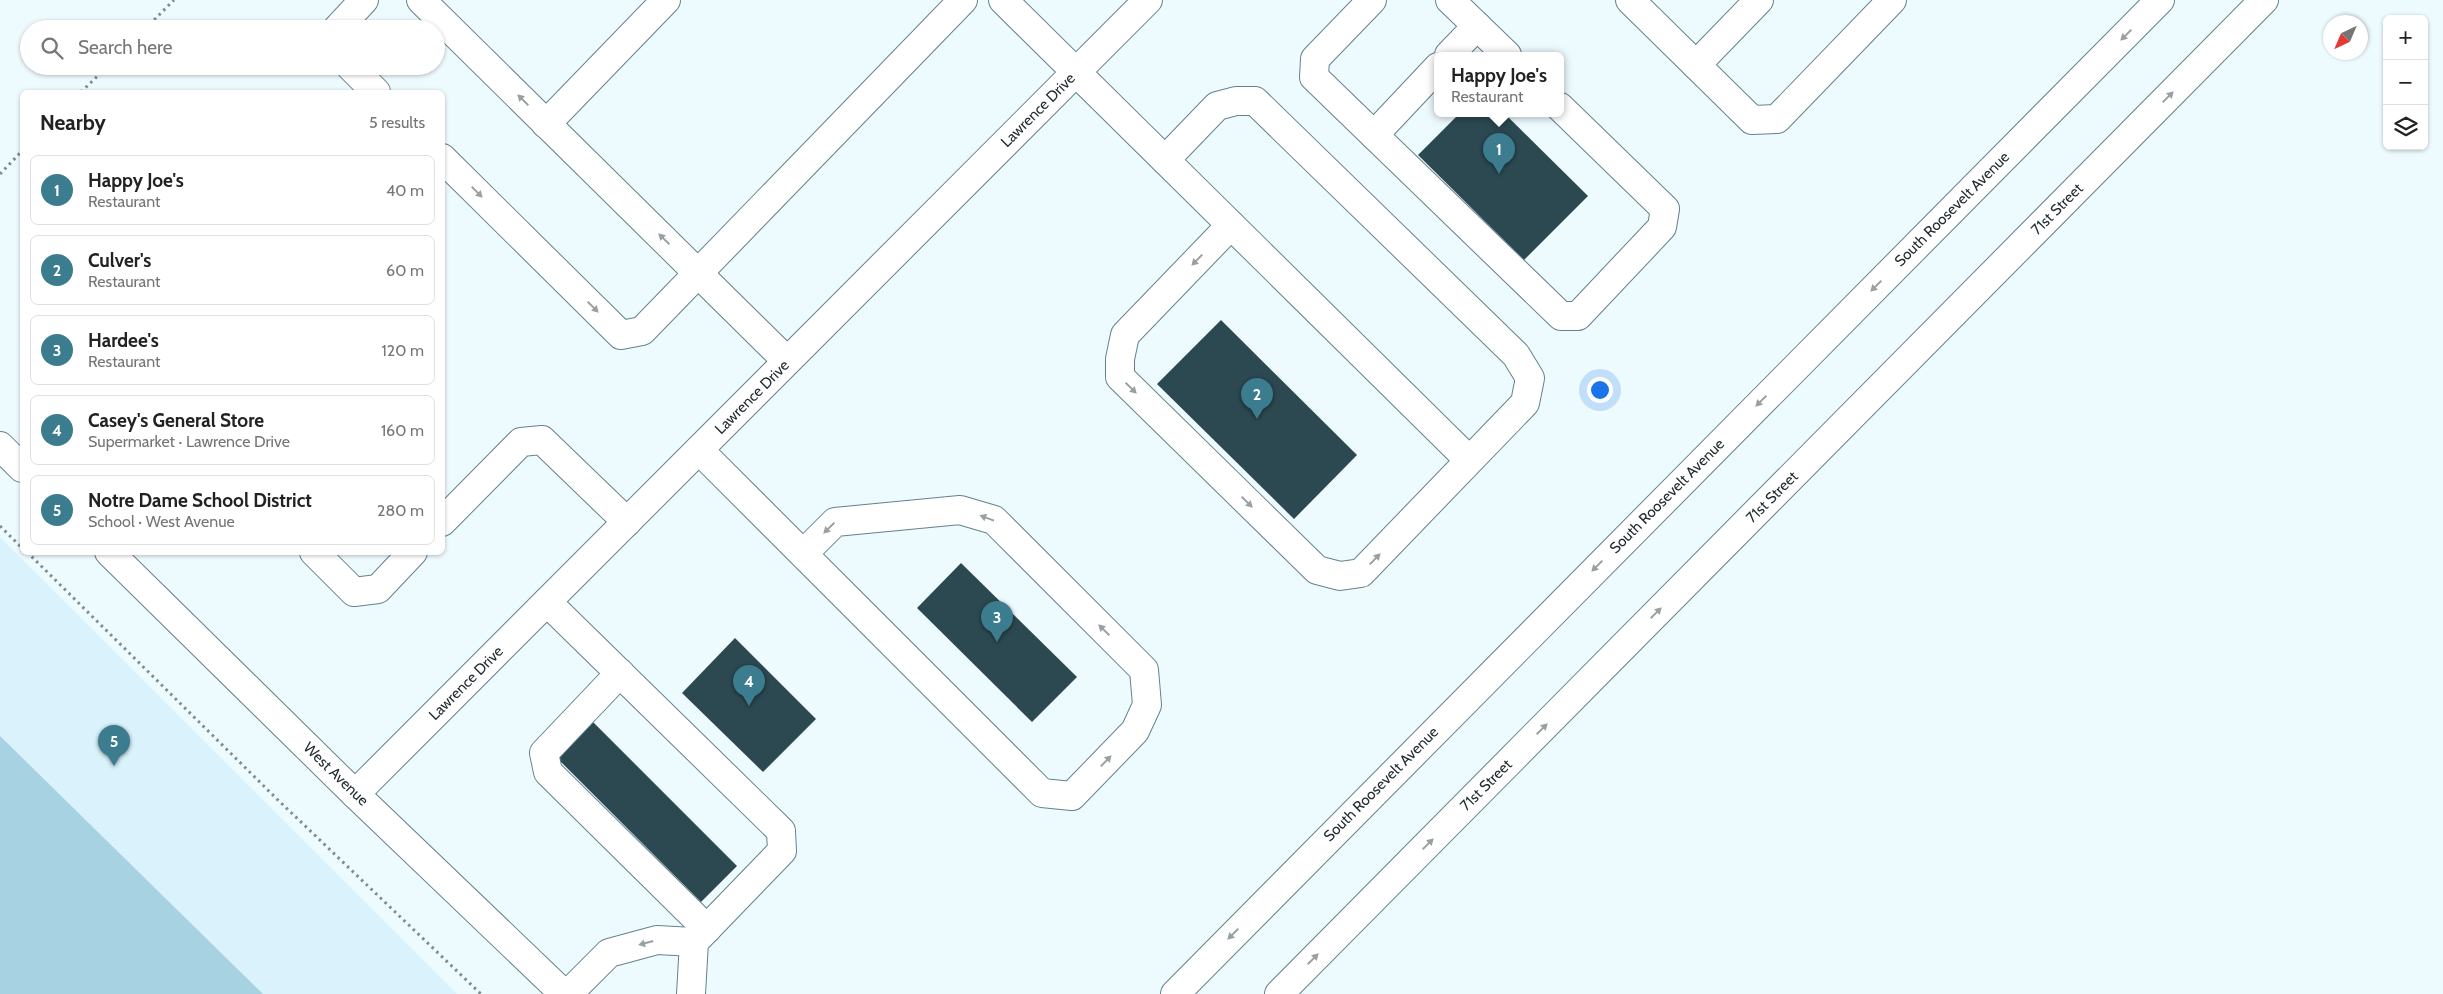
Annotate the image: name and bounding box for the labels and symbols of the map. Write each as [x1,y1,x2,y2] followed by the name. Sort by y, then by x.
[2323,15,2368,60] north arrow
[2120,28,2132,40] one-way arrow
[997,69,1079,151] street label: Lawrence Drive
[2161,92,2173,104] one-way arrow
[517,95,529,107] one-way arrow
[1483,133,1515,174] pin: 1
[1891,148,2013,270] street label: South Roosevelt Avenue
[2027,179,2087,239] street label: 71st Street
[471,186,483,198] one-way arrow
[658,233,670,245] one-way arrow
[1191,254,1203,266] one-way arrow
[1870,280,1882,292] one-way arrow
[586,301,598,313] one-way arrow
[711,356,793,438] street label: Lawrence Drive
[1587,377,1613,403] your location
[1241,378,1273,419] pin: 2
[1125,382,1137,394] one-way arrow
[1755,395,1767,407] one-way arrow
[1606,435,1728,557] street label: South Roosevelt Avenue
[1742,467,1802,527] street label: 71st Street
[1241,496,1253,508] one-way arrow
[979,514,994,522] one-way arrow
[823,522,835,534] one-way arrow
[1369,553,1381,565] one-way arrow
[1591,560,1603,572] one-way arrow
[981,601,1013,642] pin: 3
[1650,607,1662,619] one-way arrow
[1098,624,1110,636] one-way arrow
[425,642,507,724] street label: Lawrence Drive
[733,665,765,706] pin: 4
[1320,723,1442,845] street label: South Roosevelt Avenue
[1536,723,1548,735] one-way arrow
[98,725,130,766] pin: 5
[300,739,373,810] street label: West Avenue
[1099,755,1111,767] one-way arrow
[1456,755,1516,815] street label: 71st Street
[1422,838,1434,850] one-way arrow
[1227,928,1239,940] one-way arrow
[638,939,653,947] one-way arrow
[1307,954,1319,966] one-way arrow

